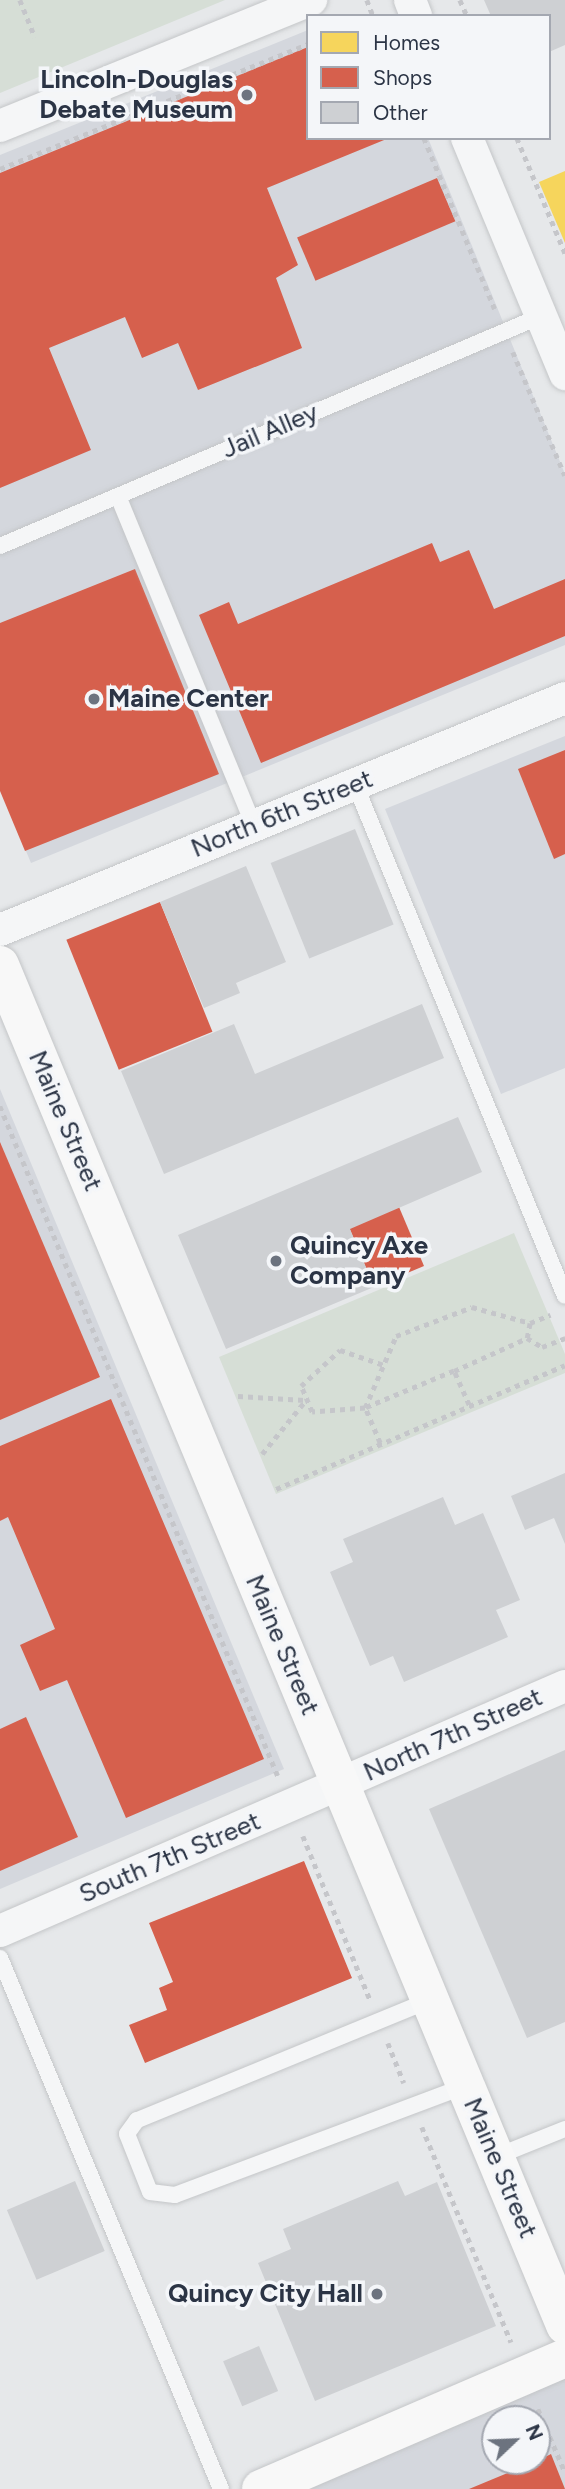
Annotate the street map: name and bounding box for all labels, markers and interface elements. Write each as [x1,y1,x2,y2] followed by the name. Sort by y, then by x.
[306,14,551,140] legend
[373,30,440,55] text: Homes
[39,64,233,126] place label: Lincoln-Douglas Debate Museum
[373,65,432,90] text: Shops
[239,87,255,103] marker: Lincoln-Douglas Debate Museum
[373,100,428,125] text: Other
[217,397,323,465] street label: Jail Alley
[108,683,269,715] place label: Maine Center
[86,691,102,707] marker: Maine Center
[187,763,377,865] street label: North 6th Street
[21,1046,109,1196] street label: Maine Street
[290,1230,428,1292] place label: Quincy Axe Company
[268,1253,284,1269] marker: Quincy Axe Company
[238,1570,326,1720] street label: Maine Street
[359,1682,547,1788] street label: North 7th Street
[75,1806,265,1910] street label: South 7th Street
[456,2093,544,2243] street label: Maine Street
[168,2278,363,2310] place label: Quincy City Hall
[369,2286,385,2302] marker: Quincy City Hall
[481,2405,551,2475] north arrow
[520,2421,547,2444] text: N

